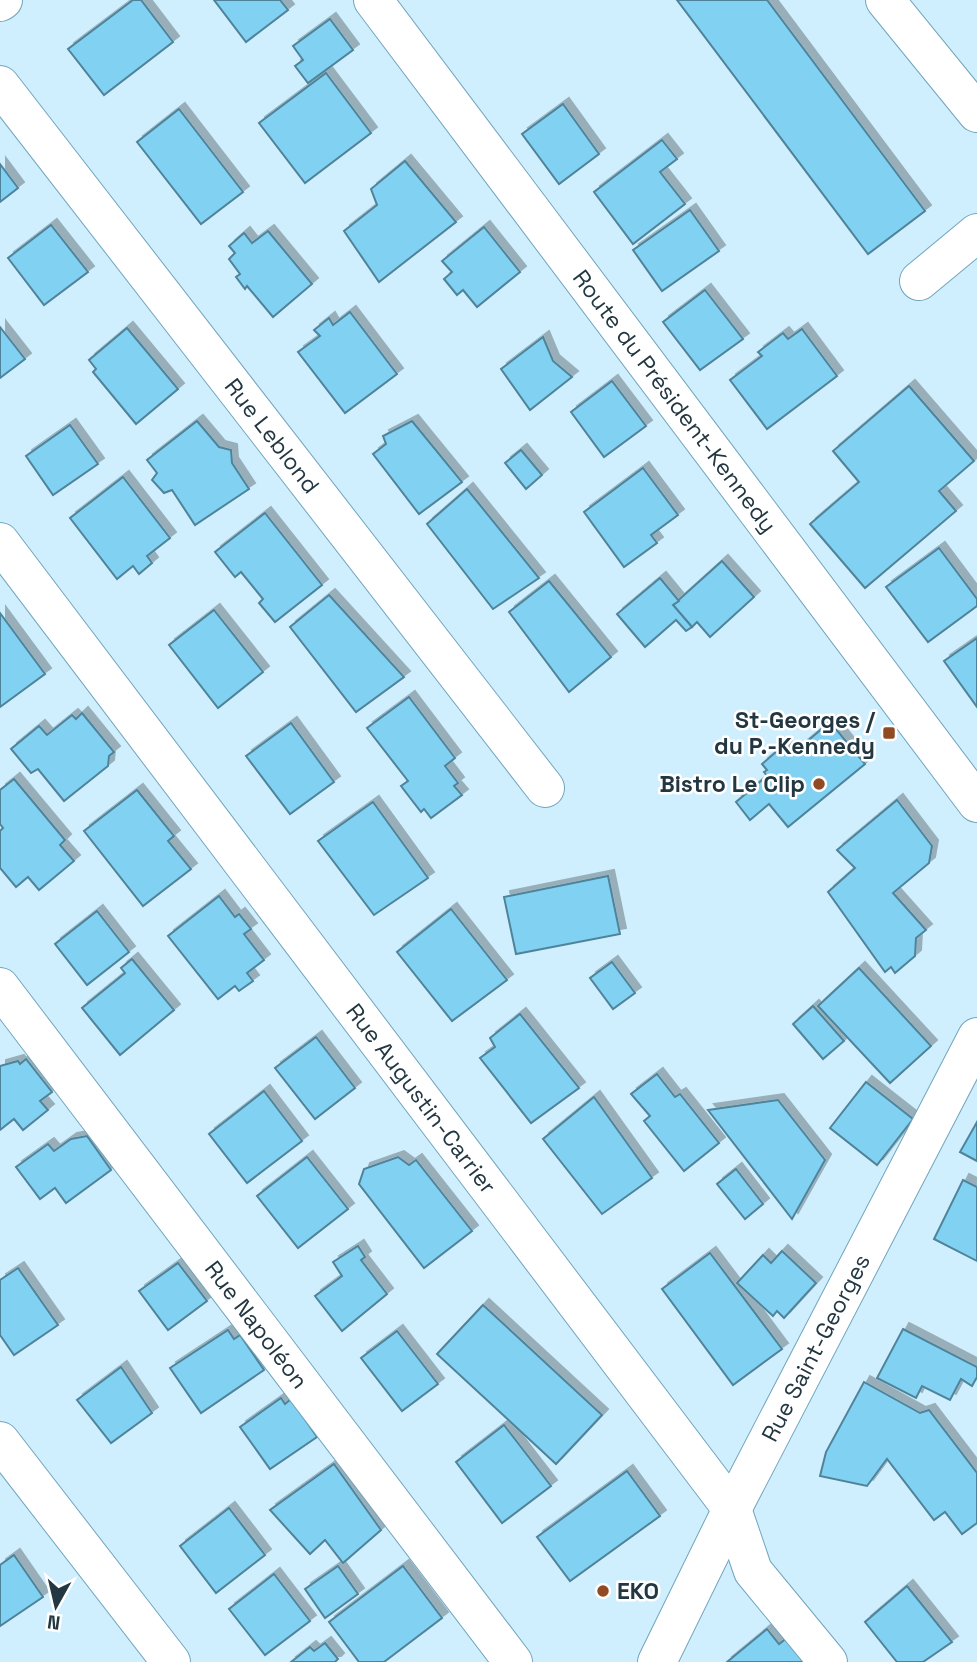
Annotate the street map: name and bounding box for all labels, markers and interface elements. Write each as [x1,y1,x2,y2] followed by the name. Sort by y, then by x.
[566,264,783,539] street label: Route du Président-Kennedy
[218,372,326,500] street label: Rue Leblond
[714,705,876,761] place label: St-Georges / du P.-Kennedy
[881,725,897,741] marker: St-Georges / du P.-Kennedy
[659,769,805,799] place label: Bistro Le Clip
[811,776,827,792] marker: Bistro Le Clip
[340,997,503,1200] street label: Rue Augustin-Carrier
[755,1249,877,1447] street label: Rue Saint-Georges
[198,1254,315,1395] street label: Rue Napoléon
[21,1571,91,1641] north arrow
[617,1576,659,1606] place label: EKO
[595,1583,611,1599] marker: EKO
[46,1609,62,1636] text: N

